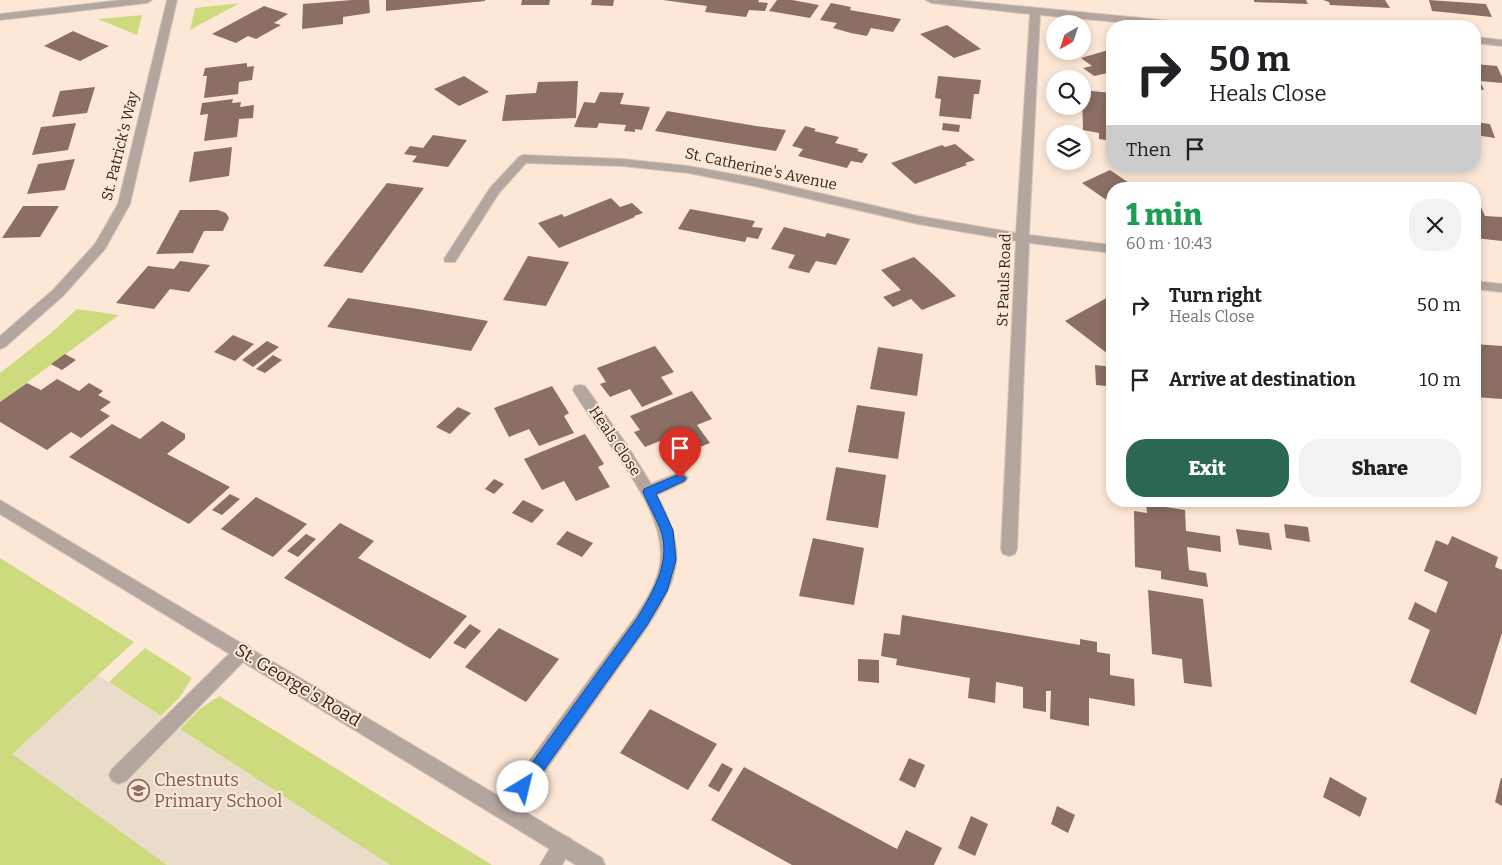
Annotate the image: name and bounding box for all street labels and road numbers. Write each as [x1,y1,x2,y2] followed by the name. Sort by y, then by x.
[98,89,142,203] street label: St. Patrick's Way
[683,144,839,194] street label: St. Catherine's Avenue
[993,233,1015,327] street label: St Pauls Road
[585,403,645,479] street label: Heals Close
[231,639,365,731] street label: St. George's Road

